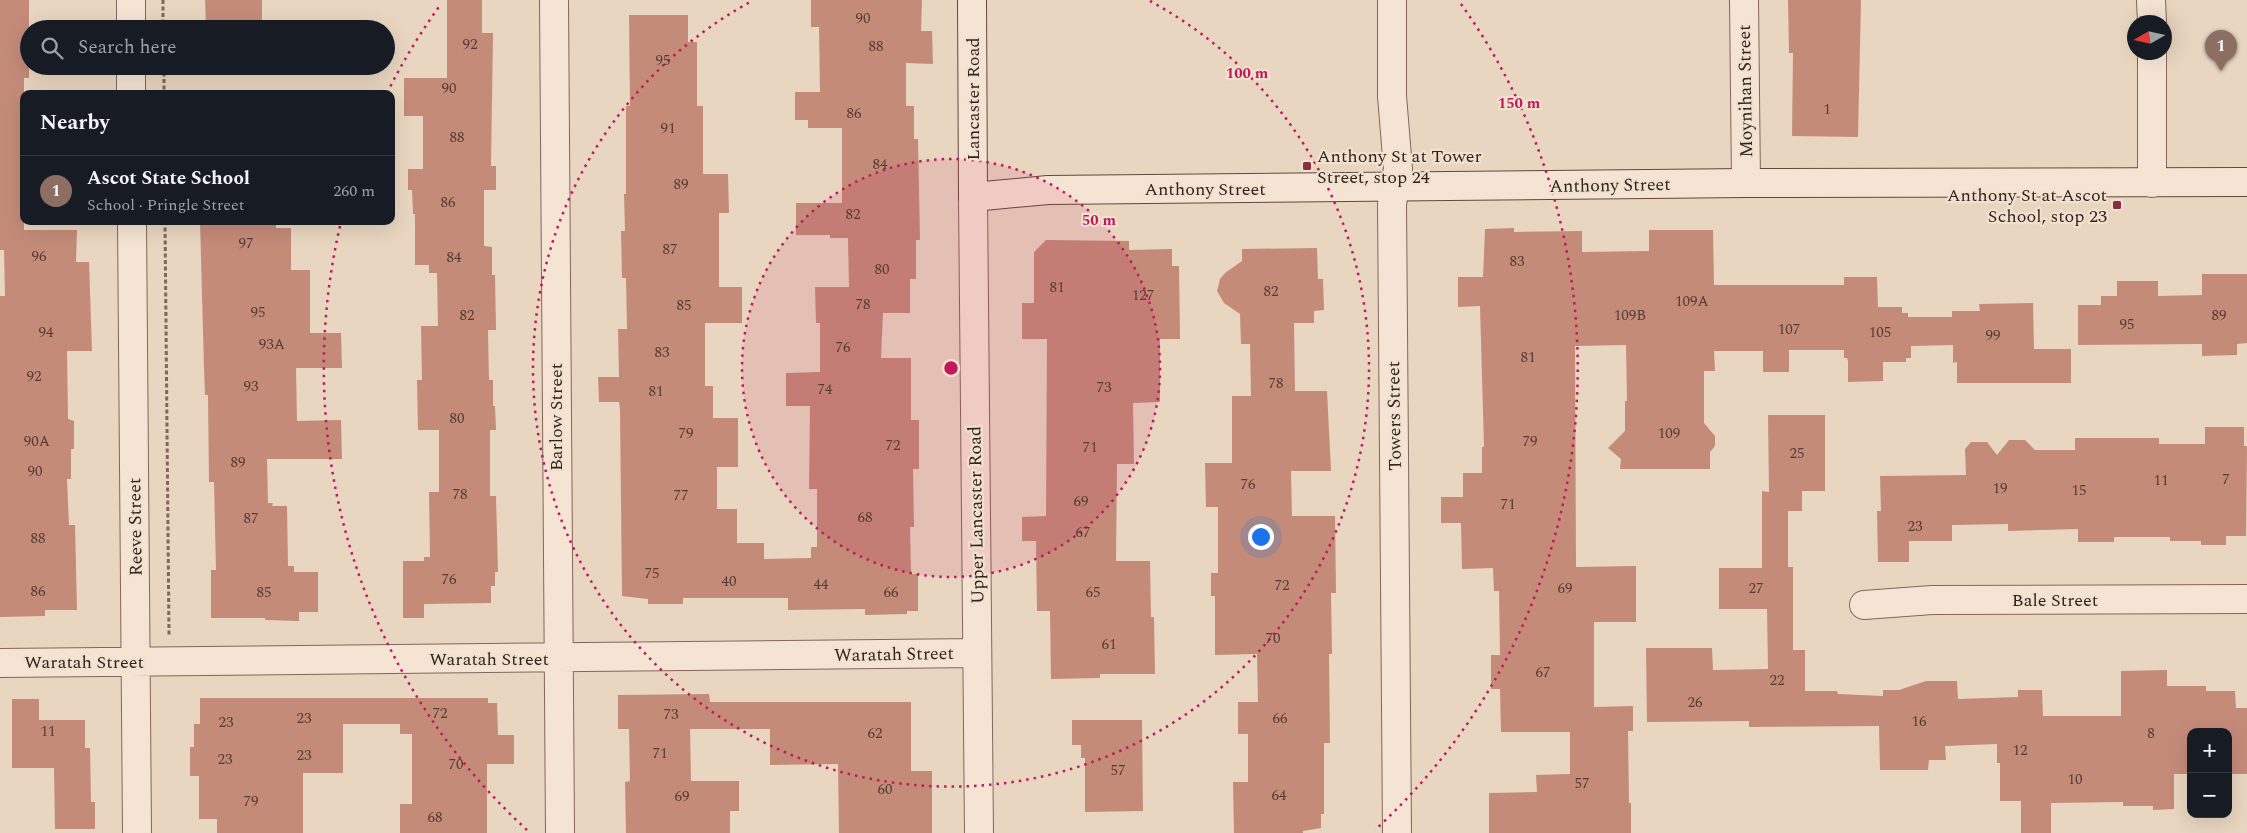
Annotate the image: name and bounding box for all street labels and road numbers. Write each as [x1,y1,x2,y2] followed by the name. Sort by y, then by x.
[1731,24,1760,158] street label: Moynihan Street
[960,38,987,160] street label: Lancaster Road
[1549,171,1671,200] street label: Anthony Street
[1144,176,1266,203] street label: Anthony Street
[1380,361,1409,471] street label: Towers Street
[543,363,570,471] street label: Barlow Street
[961,426,992,604] street label: Upper Lancaster Road
[121,478,150,576] street label: Reeve Street
[2012,587,2098,614] street label: Bale Street
[834,640,954,669] street label: Waratah Street
[429,646,549,673] street label: Waratah Street
[24,649,144,676] street label: Waratah Street

